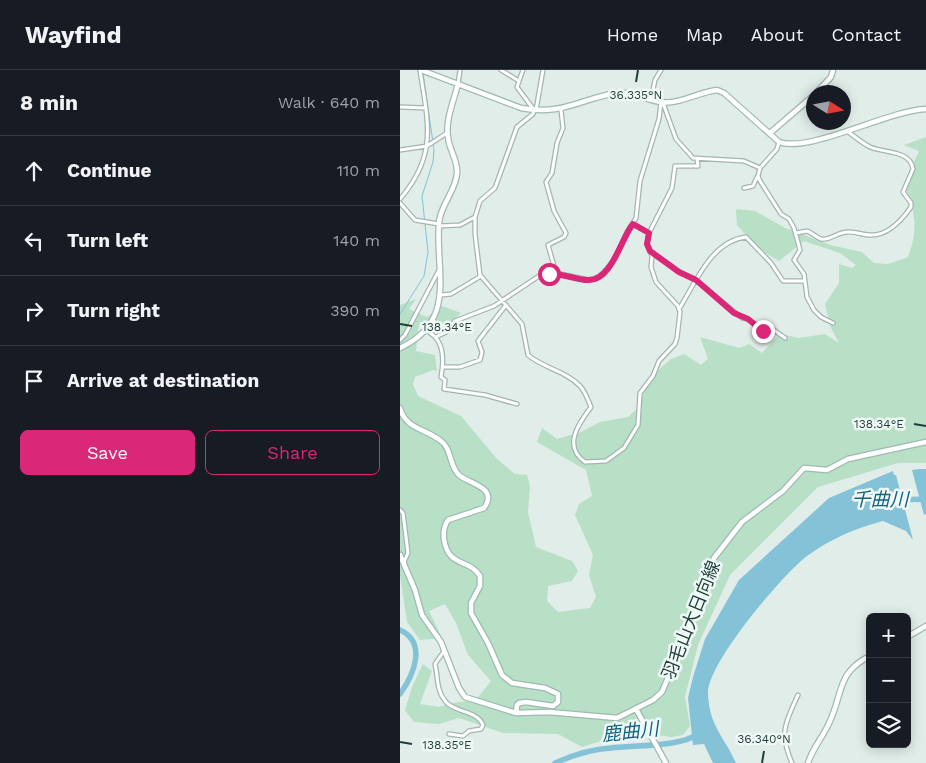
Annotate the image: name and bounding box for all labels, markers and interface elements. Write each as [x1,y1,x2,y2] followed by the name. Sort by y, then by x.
[25,21,121,49] text: Wayfind
[607,24,658,45] text: Home
[686,24,723,45] text: Map
[751,24,803,45] text: About
[831,24,901,45] text: Contact
[806,85,851,130] north arrow
[610,88,662,102] text: 36.335°N
[20,90,78,115] text: 8 min
[278,93,380,112] text: Walk · 640 m
[20,157,48,185] icon: ahead
[67,159,151,182] text: Continue
[337,161,380,180] text: 110 m
[20,227,48,255] icon: left
[67,229,148,252] text: Turn left
[333,231,380,250] text: 140 m
[538,263,561,286] route start
[20,297,48,325] icon: right
[67,299,160,322] text: Turn right
[330,301,380,320] text: 390 m
[422,320,472,334] text: 138.34°E
[752,320,775,343] route end
[20,367,48,395] icon: arrive
[67,369,259,392] text: Arrive at destination
[854,417,904,431] text: 138.34°E
[20,430,195,475] button: Save
[205,430,380,475] button: Share
[851,488,910,511] water label: 千曲川
[657,557,724,682] street label: 羽毛山大日向線
[866,613,911,748] map controls
[866,613,911,658] button: +
[866,658,911,703] button: −
[866,703,911,748] button: layers
[600,717,662,746] water label: 鹿曲川
[737,732,791,746] text: 36.340°N
[422,738,472,752] text: 138.35°E

